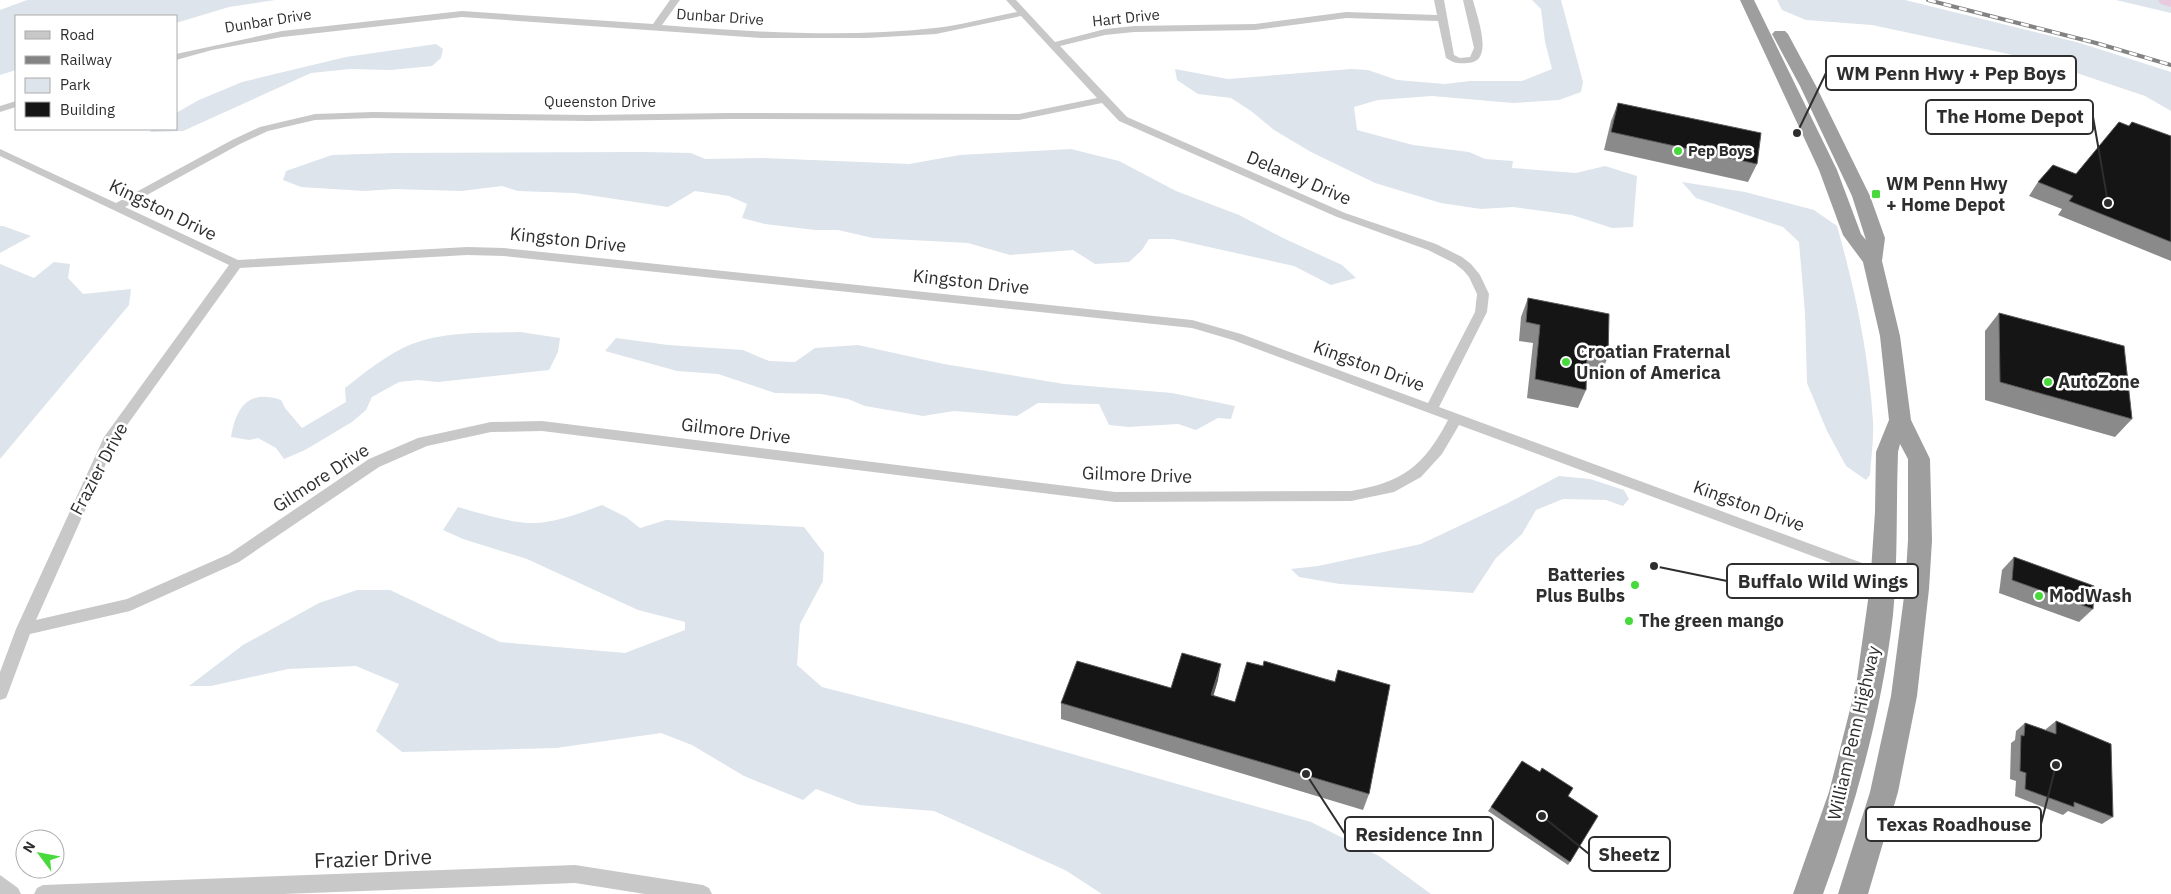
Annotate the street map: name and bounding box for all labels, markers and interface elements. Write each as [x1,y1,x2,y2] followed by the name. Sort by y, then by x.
[223,4,313,37] street label: Dunbar Drive
[676,4,764,29] street label: Dunbar Drive
[1091,5,1161,30] street label: Hart Drive
[15,15,178,130] legend
[60,25,95,44] text: Road
[60,50,113,69] text: Railway
[1826,56,2076,90] callout: WM Penn Hwy + Pep Boys
[1836,61,2066,85] text: WM Penn Hwy + Pep Boys
[60,75,90,94] text: Park
[544,92,656,111] street label: Queenston Drive
[60,100,115,119] text: Building
[1926,100,2093,134] callout: The Home Depot
[1936,104,2084,128] text: The Home Depot
[1688,141,1753,160] place label: Pep Boys
[1243,145,1355,210] street label: Delaney Drive
[1672,145,1684,157] marker: Pep Boys
[1886,172,2008,216] place label: WM Penn Hwy + Home Depot
[106,174,221,246] street label: Kingston Drive
[1870,188,1882,200] marker: WM Penn Hwy + Home Depot
[509,222,627,257] street label: Kingston Drive
[912,264,1030,299] street label: Kingston Drive
[1310,335,1428,396] street label: Kingston Drive
[1576,340,1731,384] place label: Croatian Fraternal Union of America
[1560,356,1572,368] marker: Croatian Fraternal Union of America
[2058,370,2140,393] place label: AutoZone
[2042,376,2054,388] marker: AutoZone
[680,412,792,449] street label: Gilmore Drive
[65,419,133,519] street label: Frazier Drive
[268,438,373,517] street label: Gilmore Drive
[1082,461,1193,488] street label: Gilmore Drive
[1690,475,1808,536] street label: Kingston Drive
[1535,563,1625,607] place label: Batteries Plus Bulbs
[1727,564,1918,598] callout: Buffalo Wild Wings
[1738,569,1908,593] text: Buffalo Wild Wings
[1629,579,1641,591] marker: Batteries Plus Bulbs
[2049,584,2132,607] place label: ModWash
[2033,590,2045,602] marker: ModWash
[1639,609,1784,632] place label: The green mango
[1623,615,1635,627] marker: The green mango
[1822,643,1885,822] street label: William Penn Highway
[1866,807,2041,841] callout: Texas Roadhouse
[1877,812,2031,836] text: Texas Roadhouse
[1345,817,1493,851] callout: Residence Inn
[1355,822,1483,846] text: Residence Inn
[15,829,65,879] north arrow
[1589,837,1670,871] callout: Sheetz
[19,838,39,856] text: N
[313,842,432,874] street label: Frazier Drive
[1598,842,1660,866] text: Sheetz

